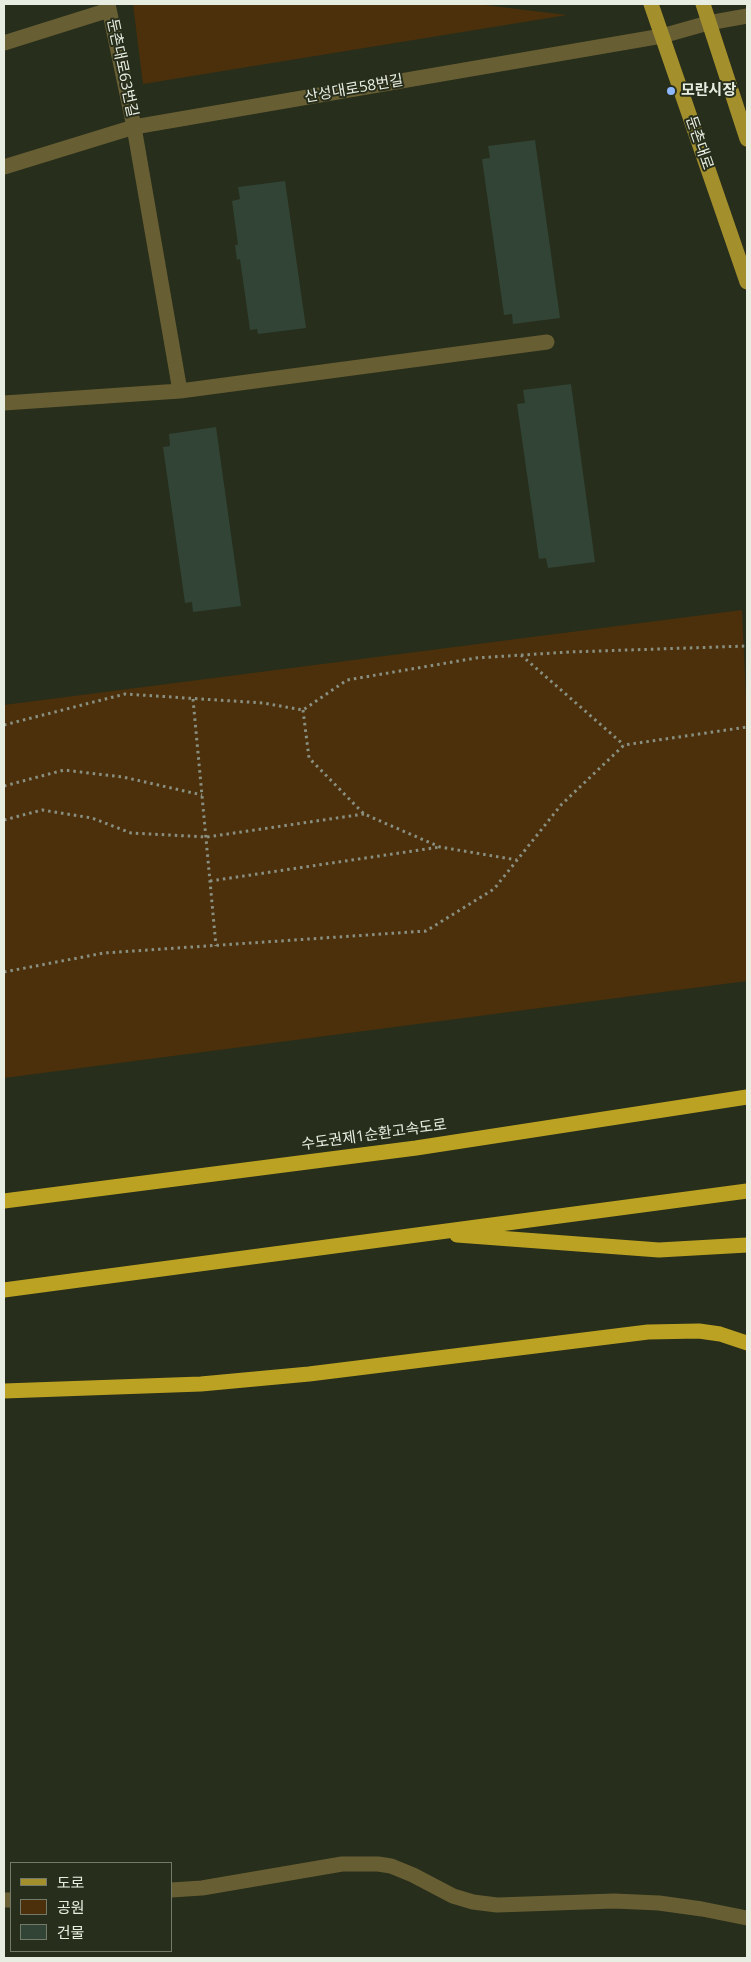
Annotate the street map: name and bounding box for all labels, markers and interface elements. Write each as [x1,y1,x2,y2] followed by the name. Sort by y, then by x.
[103,17,141,119] street label: 둔촌대로63번길
[303,71,405,107] street label: 산성대로58번길
[681,82,736,100] place label: 모란시장
[665,85,677,97] marker: 모란시장
[682,114,716,172] street label: 둔촌대로
[300,1116,448,1154] street label: 수도권제1순환고속도로
[10,1862,172,1952] legend
[57,1872,85,1892] text: 도로
[57,1897,85,1917] text: 공원
[57,1922,85,1942] text: 건물

